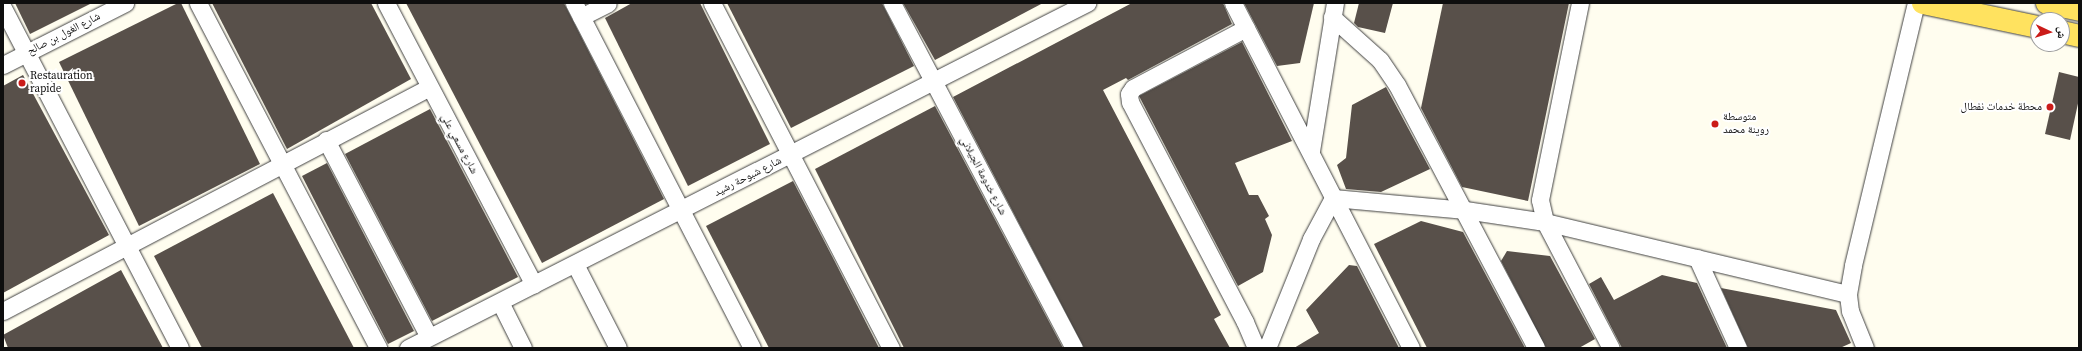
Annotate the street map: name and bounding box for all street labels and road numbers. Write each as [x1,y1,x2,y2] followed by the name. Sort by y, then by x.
[25,10,103,58] street label: شارع الغول بن صالح
[438,112,480,176] street label: شارع مسعي علي
[957,135,1009,217] street label: شارع خدومة الجيلاني
[712,154,784,200] street label: شارع شبوحة رشيد

